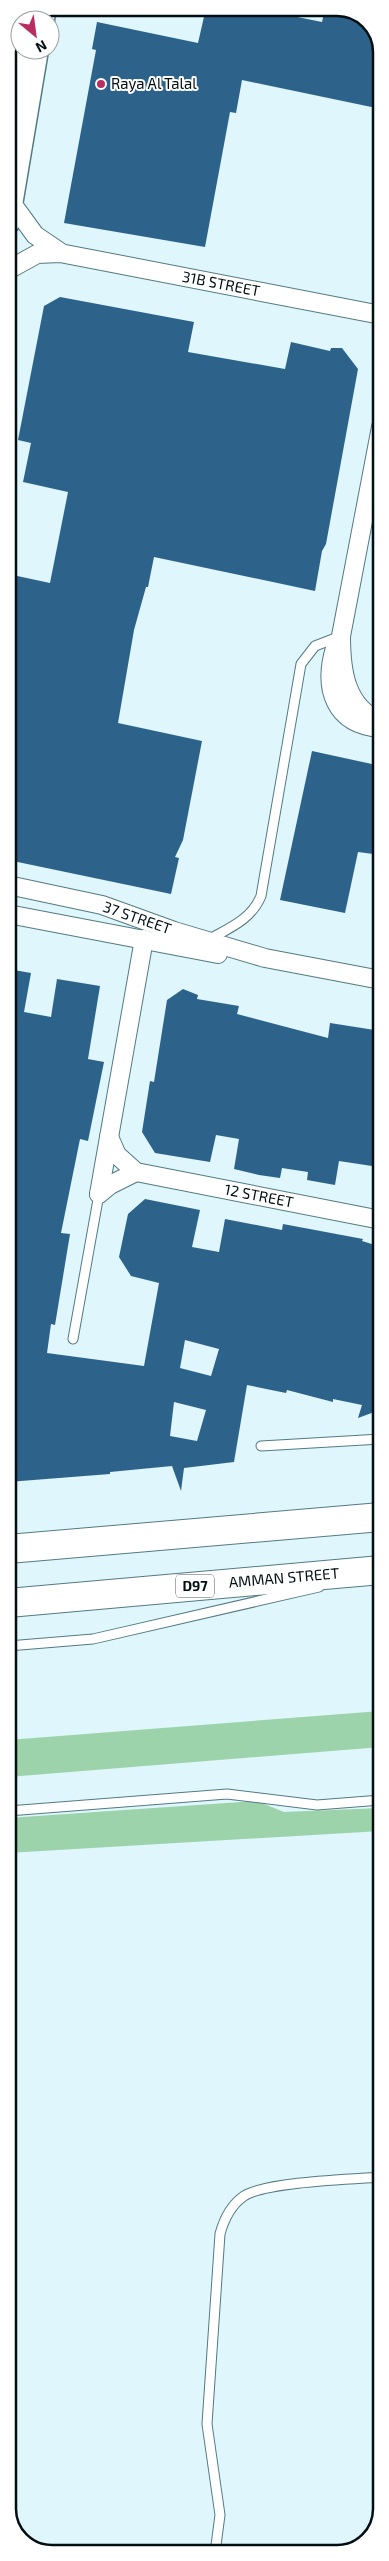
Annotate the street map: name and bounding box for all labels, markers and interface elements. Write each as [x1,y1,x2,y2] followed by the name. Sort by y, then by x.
[10,10,60,60] north arrow
[33,37,50,57] text: N
[111,74,197,92] place label: Raya Al Talal
[95,78,107,90] marker: Raya Al Talal
[181,267,262,299] street label: 31B STREET
[101,897,174,937] street label: 37 STREET
[223,1180,295,1211] street label: 12 STREET
[228,1563,340,1591] street label: AMMAN STREET
[176,1574,214,1598] road number: D97

